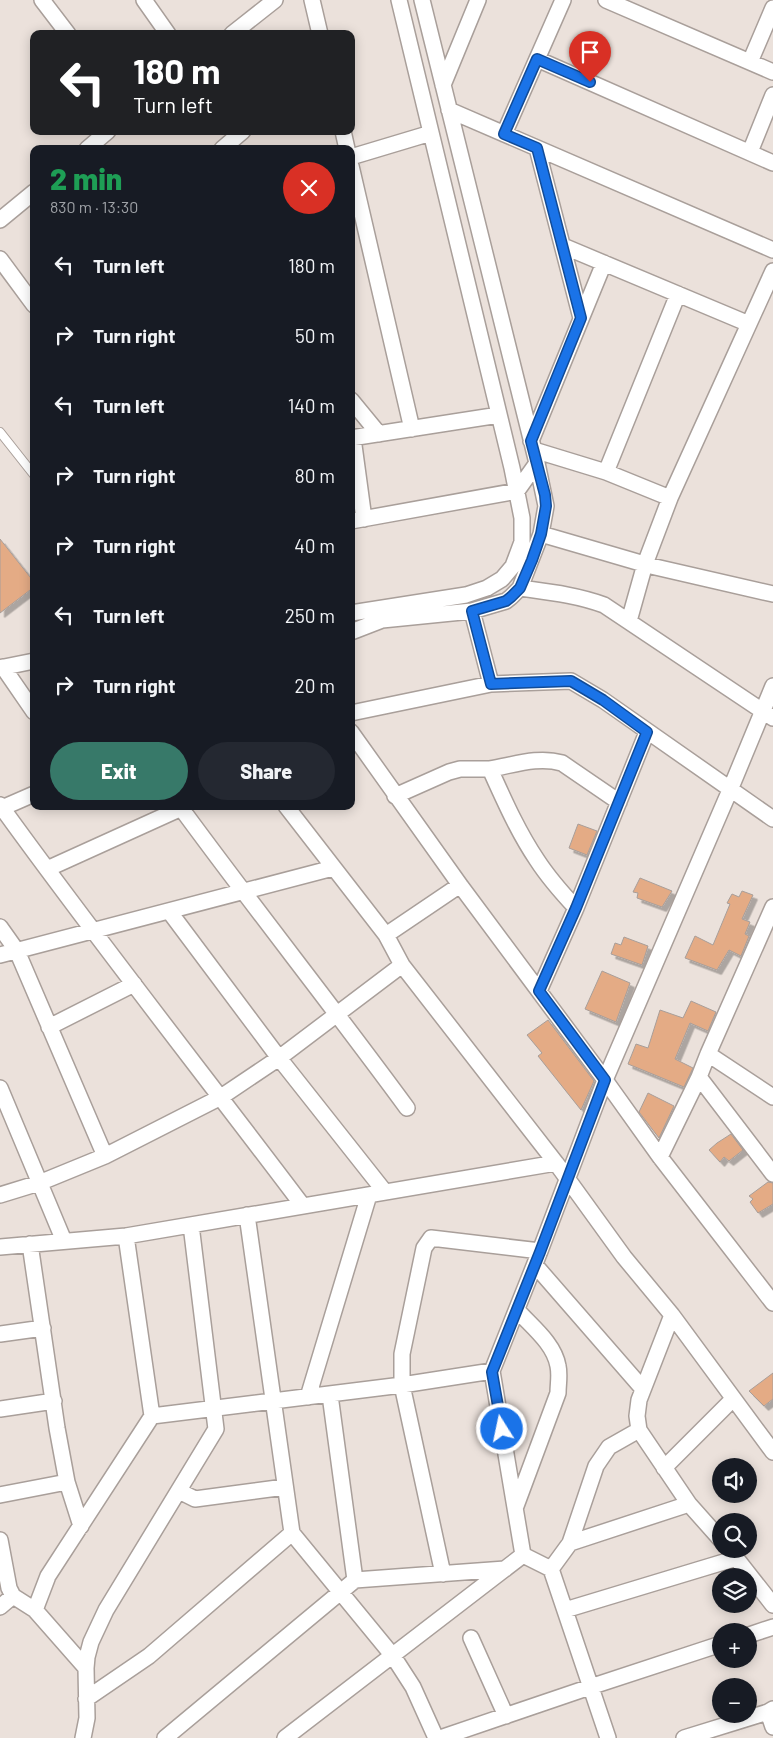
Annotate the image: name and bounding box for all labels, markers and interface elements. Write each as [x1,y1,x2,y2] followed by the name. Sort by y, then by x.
[569,31,611,82] pin
[576,38,604,66] icon: arrive
[133,49,221,91] text: 180 m
[50,50,115,115] icon: left
[133,91,213,117] text: Turn left
[50,160,122,196] text: 2 min
[283,162,335,214] button: close
[50,197,138,216] text: 830 m · 13:30
[50,251,78,279] icon: left
[93,254,164,277] text: Turn left
[288,254,335,277] text: 180 m
[50,321,78,349] icon: right
[93,324,175,347] text: Turn right
[295,324,335,347] text: 50 m
[50,391,78,419] icon: left
[93,394,164,417] text: Turn left
[288,394,335,417] text: 140 m
[50,461,78,489] icon: right
[93,464,175,487] text: Turn right
[295,464,335,487] text: 80 m
[50,531,78,559] icon: right
[93,534,175,557] text: Turn right
[294,534,335,557] text: 40 m
[50,601,78,629] icon: left
[93,604,164,627] text: Turn left
[285,604,335,627] text: 250 m
[50,671,78,699] icon: right
[93,674,175,697] text: Turn right
[295,674,335,697] text: 20 m
[50,742,188,800] button: Exit
[198,742,335,800] button: Share
[475,1402,527,1454] position arrow
[712,1458,757,1723] map controls
[712,1458,757,1503] button: sound
[712,1513,757,1558] button: search
[712,1568,757,1613] button: layers
[712,1623,757,1668] button: +
[712,1678,757,1723] button: −

